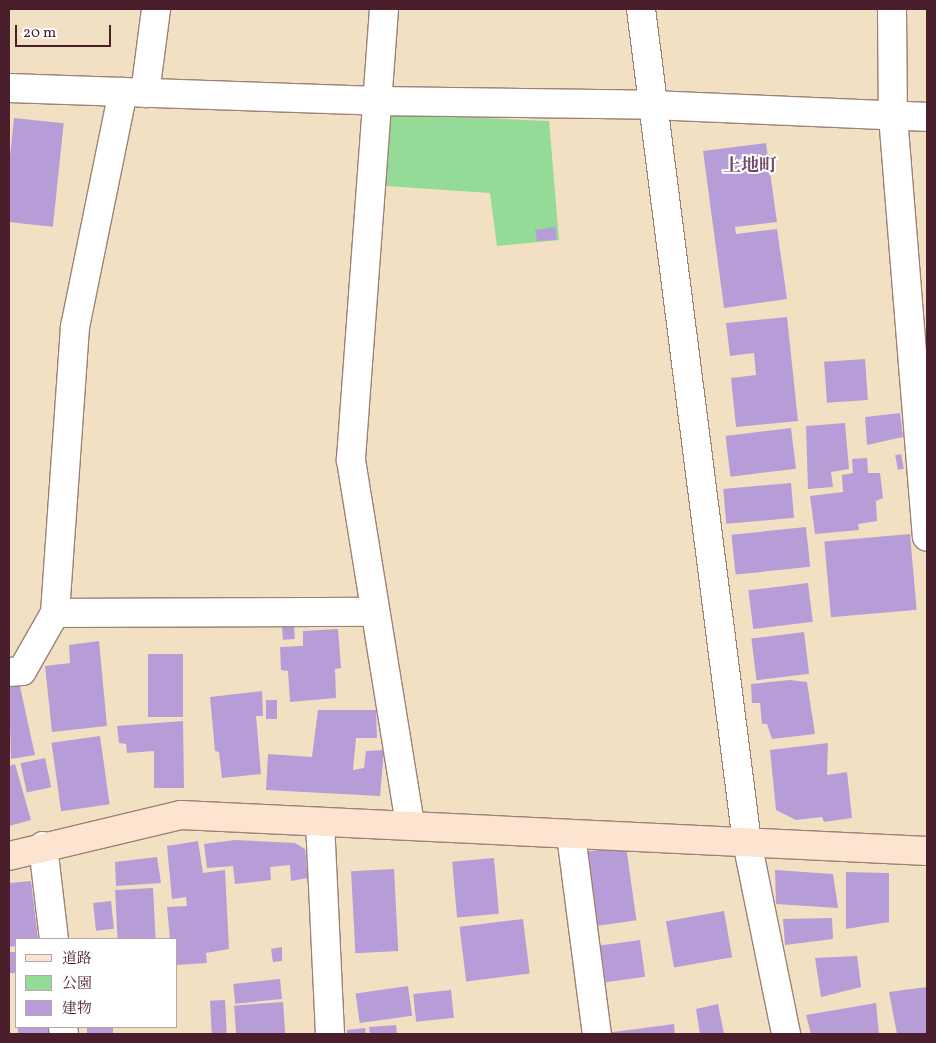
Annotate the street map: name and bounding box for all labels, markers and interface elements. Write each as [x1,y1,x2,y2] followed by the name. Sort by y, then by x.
[18,15,114,47] scale bar
[23,23,56,44] text: 20 m
[723,156,777,178] district label: 上地町
[15,938,178,1028] legend
[62,949,92,970] text: 道路
[62,974,92,995] text: 公園
[62,999,92,1020] text: 建物

